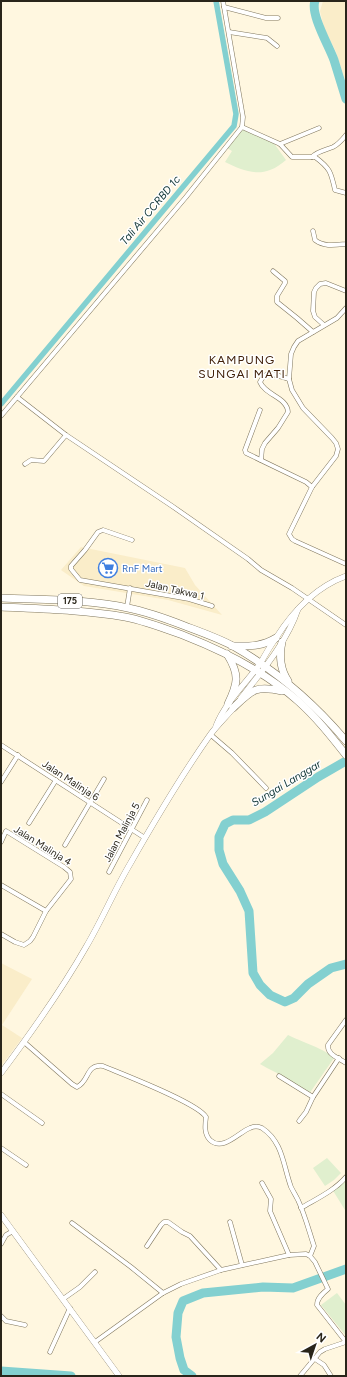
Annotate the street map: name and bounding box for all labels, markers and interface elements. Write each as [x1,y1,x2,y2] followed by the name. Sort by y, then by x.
[118,173,183,248] water label: Tali Air CCRBD 1c
[198,353,286,381] district label: KAMPUNG SUNGAI MATI
[97,557,119,579] supermarket icon: RnF Mart
[122,562,163,575] place label: RnF Mart
[144,576,206,603] street label: Jalan Takwa 1
[58,594,82,608] road number: 175
[40,757,102,804] street label: Jalan Malinja 6
[249,757,324,809] water label: Sungai Langgar
[100,800,143,864] street label: Jalan Malinja 5
[11,822,74,868] street label: Jalan Malinja 4
[295,1325,335,1365] north arrow
[314,1330,329,1345] text: N

